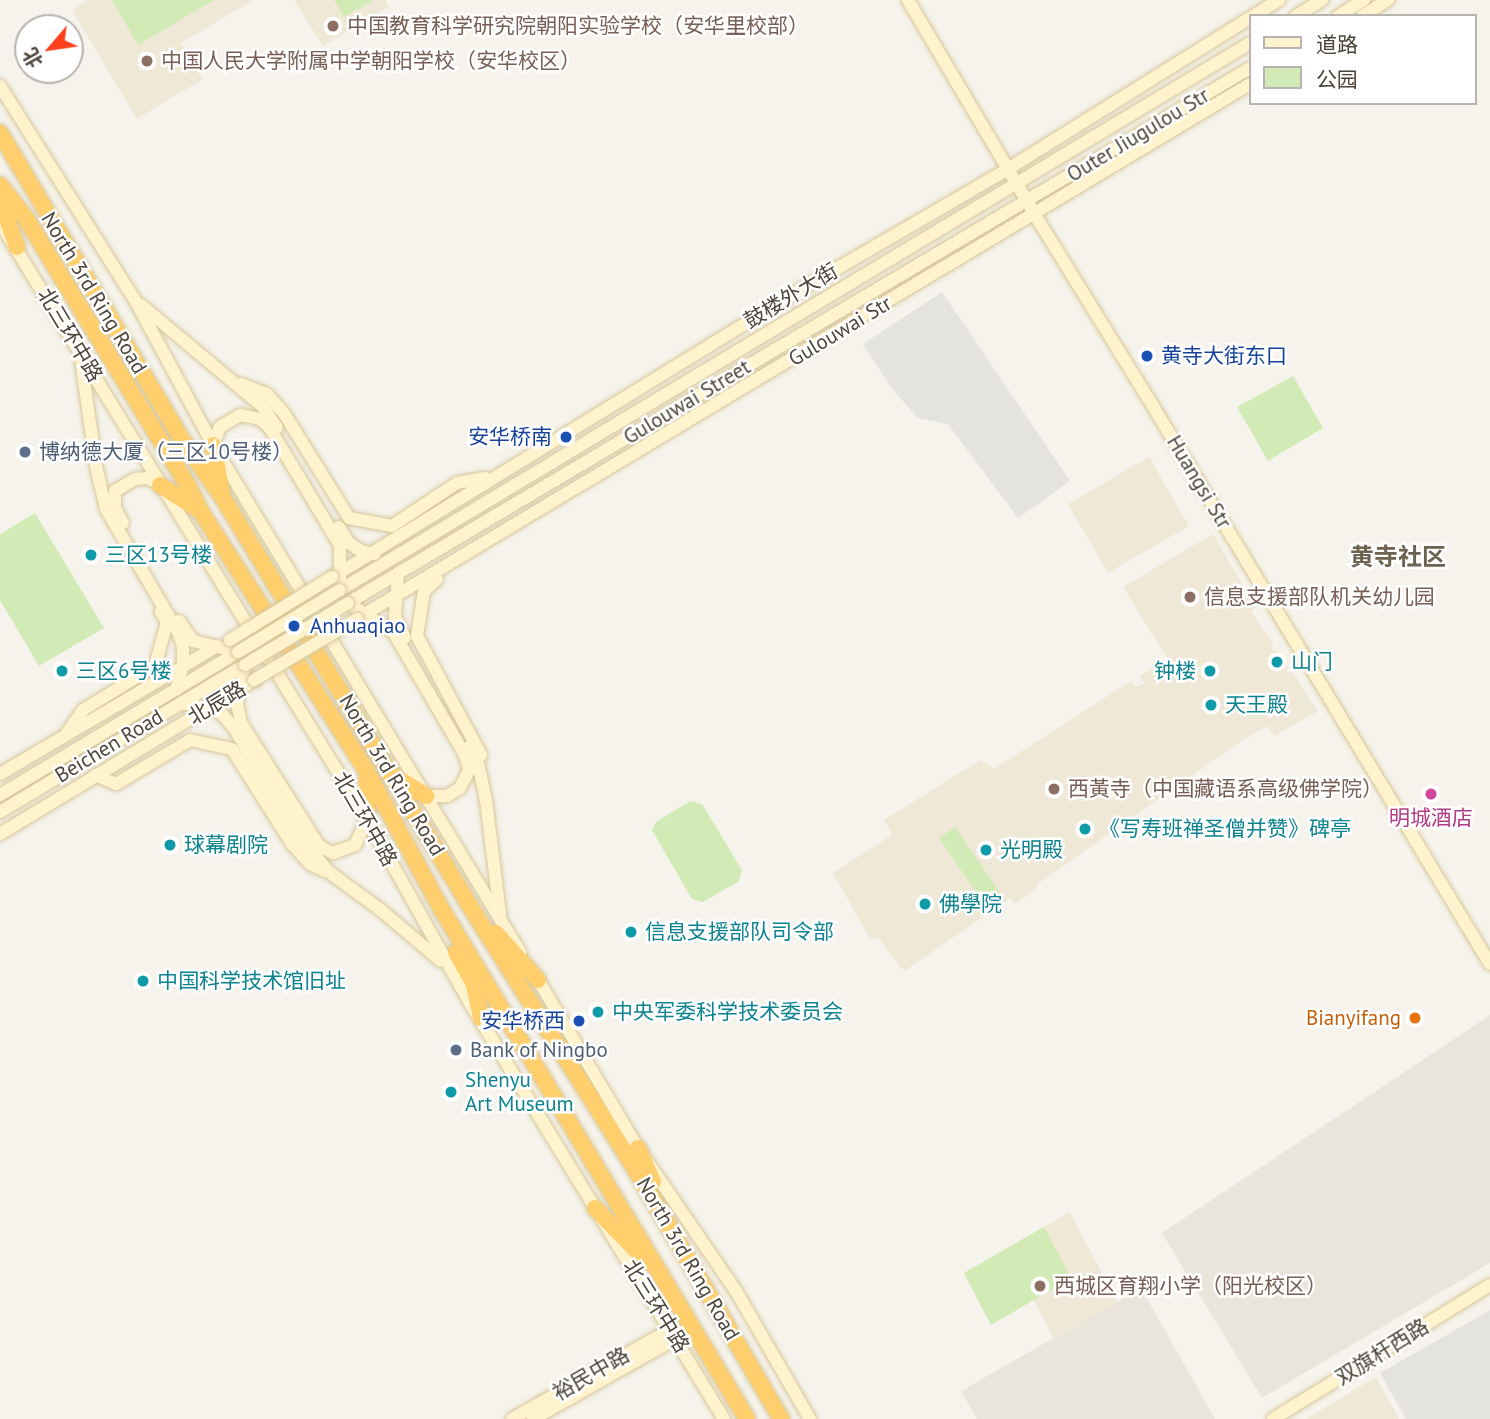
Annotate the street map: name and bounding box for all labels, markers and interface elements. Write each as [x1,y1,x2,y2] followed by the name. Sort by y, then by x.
[347,13,809,39] place label: 中国教育科学研究院朝阳实验学校（安华里校部）
[14,14,84,84] north arrow
[1248,14,1476,105] legend
[325,18,341,34] marker: 中国教育科学研究院朝阳实验学校（安华里校部）
[1316,31,1358,58] text: 道路
[17,44,47,72] text: 北
[161,48,581,74] place label: 中国人民大学附属中学朝阳学校（安华校区）
[139,53,155,69] marker: 中国人民大学附属中学朝阳学校（安华校区）
[1316,66,1358,93] text: 公园
[1062,83,1214,187] street label: Outer Jiugulou Str
[36,208,152,378] street label: North 3rd Ring Road
[740,258,842,334] street label: 鼓楼外大街
[32,284,108,386] street label: 北三环中路
[784,290,896,372] street label: Gulouwai Str
[1161,343,1287,369] place label: 黄寺大街东口
[1139,348,1155,364] marker: 黄寺大街东口
[619,354,755,450] street label: Gulouwai Street
[468,424,552,450] place label: 安华桥南
[558,429,574,445] marker: 安华桥南
[1161,431,1237,533] street label: Huangsi Str
[39,439,293,465] place label: 博纳德大厦（三区10号楼）
[17,444,33,460] marker: 博纳德大厦（三区10号楼）
[105,542,212,568] place label: 三区13号楼
[1350,543,1446,571] district label: 黄寺社区
[83,547,99,563] marker: 三区13号楼
[1204,584,1435,610] place label: 信息支援部队机关幼儿园
[1182,589,1198,605] marker: 信息支援部队机关幼儿园
[310,613,406,639] place label: Anhuaqiao
[284,616,304,636] marker: Anhuaqiao
[1291,649,1333,675] place label: 山门
[1269,654,1285,670] marker: 山门
[76,658,171,684] place label: 三区6号楼
[1154,658,1196,684] place label: 钟楼
[54,663,70,679] marker: 三区6号楼
[1202,663,1218,679] marker: 钟楼
[184,676,250,730] street label: 北辰路
[334,690,450,860] street label: North 3rd Ring Road
[1225,692,1288,718] place label: 天王殿
[1203,697,1219,713] marker: 天王殿
[50,704,168,788] street label: Beichen Road
[328,767,402,871] street label: 北三环中路
[1068,776,1383,802] place label: 西黃寺（中国藏语系高级佛学院）
[1046,781,1062,797] marker: 西黃寺（中国藏语系高级佛学院）
[1423,786,1439,802] marker: 明城酒店
[1389,805,1473,831] place label: 明城酒店
[1099,816,1351,842] place label: 《写寿班禅圣僧并赞》碑亭
[1077,821,1093,837] marker: 《写寿班禅圣僧并赞》碑亭
[184,832,268,858] place label: 球幕剧院
[162,837,178,853] marker: 球幕剧院
[1000,837,1063,863] place label: 光明殿
[978,842,994,858] marker: 光明殿
[939,891,1002,917] place label: 佛學院
[917,896,933,912] marker: 佛學院
[645,919,834,945] place label: 信息支援部队司令部
[623,924,639,940] marker: 信息支援部队司令部
[157,968,346,994] place label: 中国科学技术馆旧址
[135,973,151,989] marker: 中国科学技术馆旧址
[612,999,843,1025] place label: 中央军委科学技术委员会
[590,1004,606,1020] marker: 中央军委科学技术委员会
[1306,1005,1401,1031] place label: Bianyifang
[481,1008,565,1034] place label: 安华桥西
[1407,1010,1423,1026] marker: Bianyifang
[571,1013,587,1029] marker: 安华桥西
[470,1037,608,1063] place label: Bank of Ningbo
[448,1042,464,1058] marker: Bank of Ningbo
[465,1067,574,1117] place label: Shenyu Art Museum
[443,1084,459,1100] marker: Shenyu Art Museum
[631,1173,745,1345] street label: North 3rd Ring Road
[617,1255,695,1357] street label: 北三环中路
[1054,1273,1327,1299] place label: 西城区育翔小学（阳光校区）
[1032,1278,1048,1294] marker: 西城区育翔小学（阳光校区）
[1331,1313,1433,1391] street label: 双旗杆西路
[548,1342,634,1406] street label: 裕民中路

